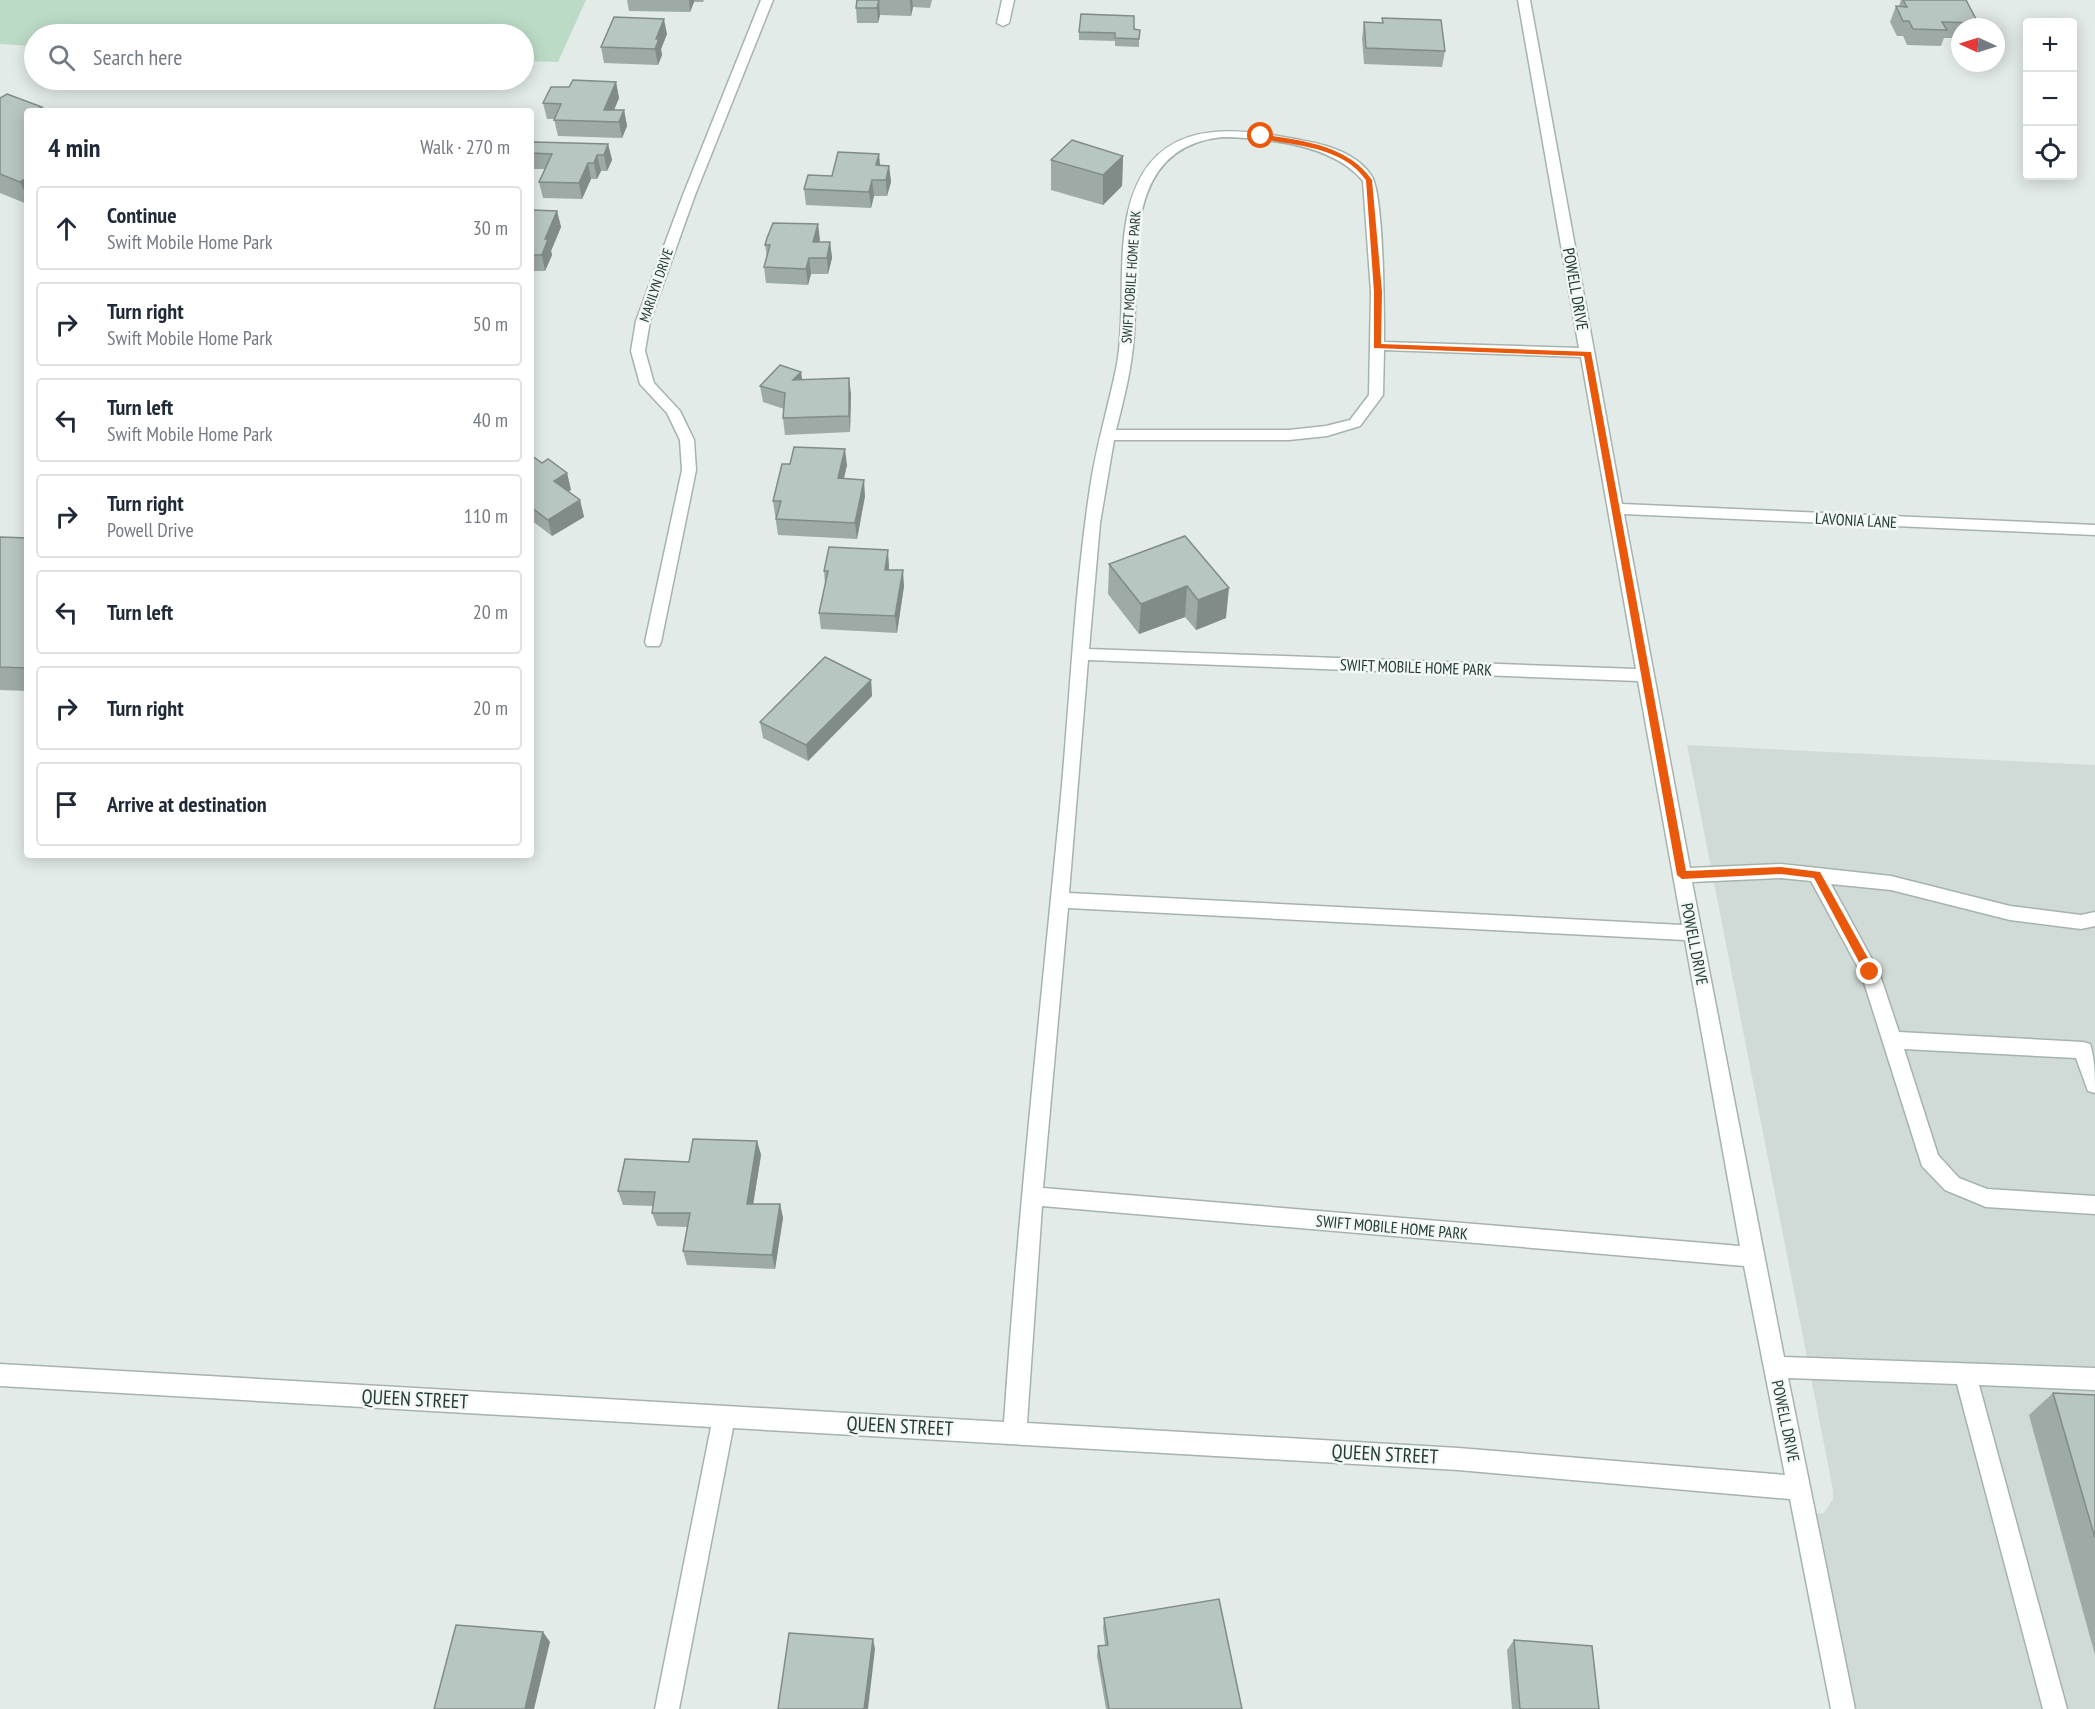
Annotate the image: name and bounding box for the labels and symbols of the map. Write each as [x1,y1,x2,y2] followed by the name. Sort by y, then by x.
[1951,18,2005,72] north arrow
[1247,122,1273,148] route start
[1117,210,1145,344] street label: SWIFT MOBILE HOME PARK
[635,246,677,324] street label: MARILYN DRIVE
[1559,246,1593,332] street label: POWELL DRIVE
[1815,508,1898,532] street label: LAVONIA LANE
[1339,654,1493,680] street label: SWIFT MOBILE HOME PARK
[1677,901,1713,987] street label: POWELL DRIVE
[1856,958,1882,984] route end
[1315,1210,1469,1244] street label: SWIFT MOBILE HOME PARK
[1768,1378,1804,1464] street label: POWELL DRIVE
[361,1383,469,1415] street label: QUEEN STREET
[846,1410,954,1442] street label: QUEEN STREET
[1331,1438,1439,1470] street label: QUEEN STREET

